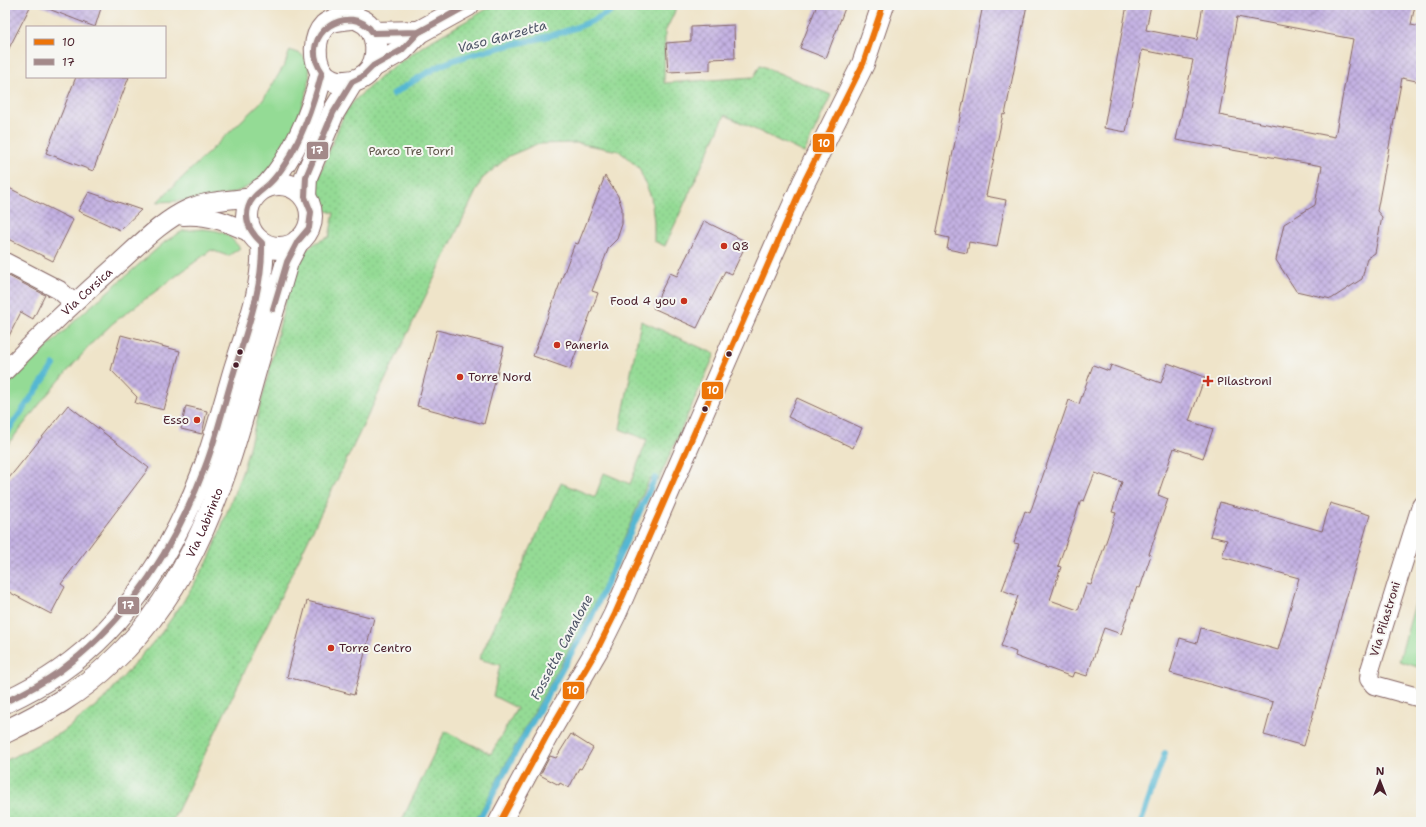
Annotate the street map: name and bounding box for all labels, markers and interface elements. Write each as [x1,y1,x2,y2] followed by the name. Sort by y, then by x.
[456,16,549,57] water label: Vaso Garzetta
[26,26,166,78] legend
[62,34,75,50] text: 10
[62,54,75,70] text: 17
[812,133,835,153] line badge: 10
[818,136,830,151] text: 10
[306,141,329,160] line badge: 17
[311,143,324,158] text: 17
[368,143,454,159] park label: Parco Tre Torri
[732,238,749,254] place label: Q8
[719,241,729,251] marker: Q8
[58,264,116,319] street label: Via Corsica
[610,293,676,309] place label: Food 4 you
[679,296,689,306] marker: Food 4 you
[565,337,609,353] place label: Paneria
[552,340,562,350] marker: Paneria
[235,347,245,357] unlabelled marker
[724,349,734,359] unlabelled marker
[231,360,241,370] unlabelled marker
[468,369,532,385] place label: Torre Nord
[455,372,465,382] marker: Torre Nord
[1217,373,1272,389] place label: Pilastroni
[1202,375,1214,387] marker: Pilastroni
[701,381,724,400] line badge: 10
[707,383,719,398] text: 10
[700,404,710,414] unlabelled marker
[163,412,189,428] place label: Esso
[192,415,202,425] marker: Esso
[182,486,227,561] street label: Via Labirinto
[1366,579,1404,659] street label: Via Pilastroni
[526,592,596,703] water label: Fossetta Canalone
[117,596,140,615] line badge: 17
[122,598,135,613] text: 17
[339,640,412,656] place label: Torre Centro
[326,643,336,653] marker: Torre Centro
[562,681,585,700] line badge: 10
[567,683,579,698] text: 10
[1360,761,1400,801] north arrow
[1376,764,1385,779] text: N

